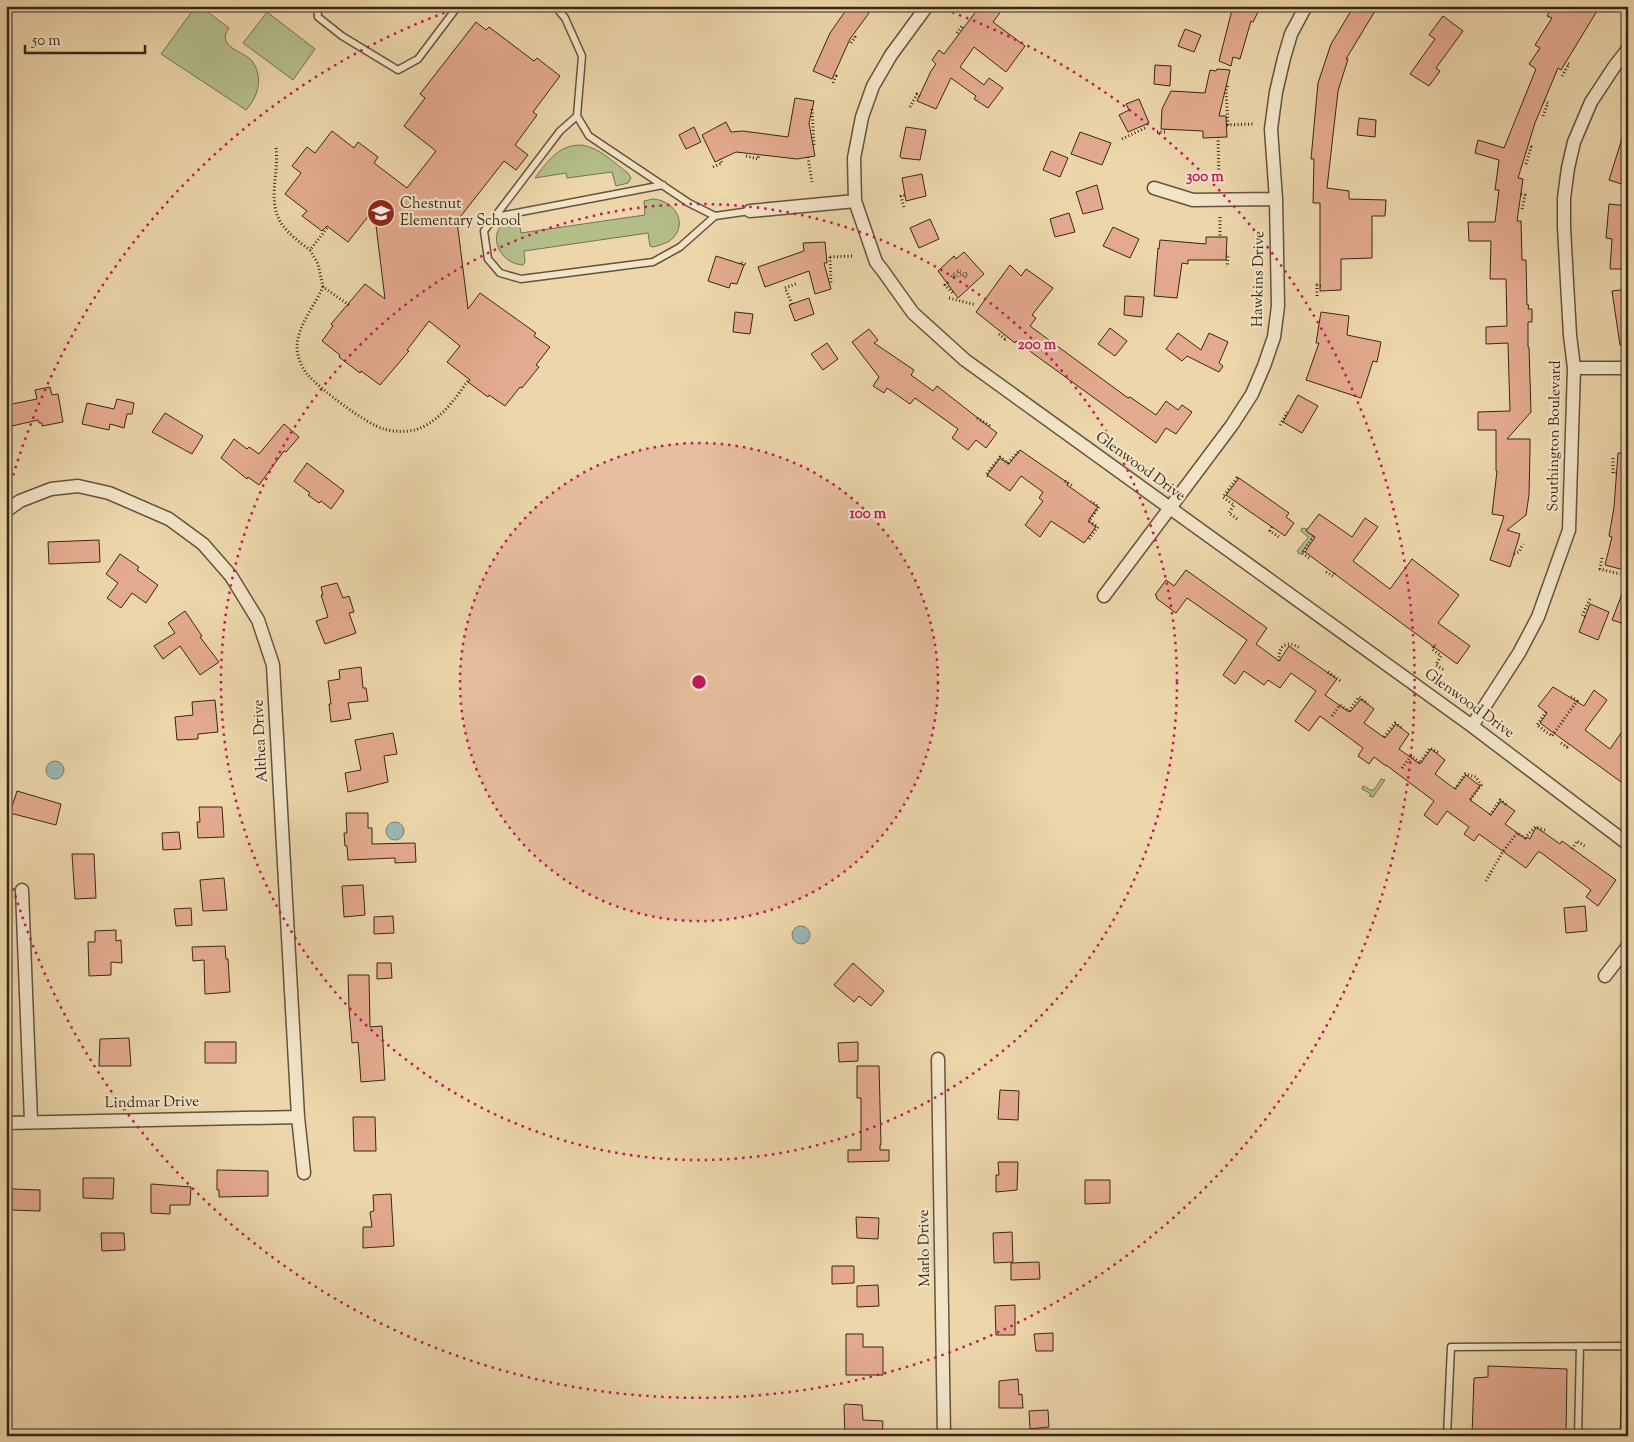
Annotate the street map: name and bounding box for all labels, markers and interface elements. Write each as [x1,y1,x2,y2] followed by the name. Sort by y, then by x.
[25,22,145,54] scale bar
[31,31,61,52] text: 50 m
[1186,167,1224,188] text: 300 m
[400,194,521,232] place label: Chestnut Elementary School
[366,198,396,228] school or university icon: Chestnut Elementary School
[1248,231,1270,327] street label: Hawkins Drive
[950,265,968,283] house number: 489
[1018,335,1057,356] text: 200 m
[1543,360,1567,512] street label: Southington Boulevard
[1091,427,1189,507] street label: Glenwood Drive
[850,504,887,525] text: 100 m
[1420,664,1518,744] street label: Glenwood Drive
[690,673,708,691] centre of rings
[248,699,274,783] street label: Althea Drive
[105,1092,199,1114] street label: Lindmar Drive
[914,1209,936,1287] street label: Marlo Drive

